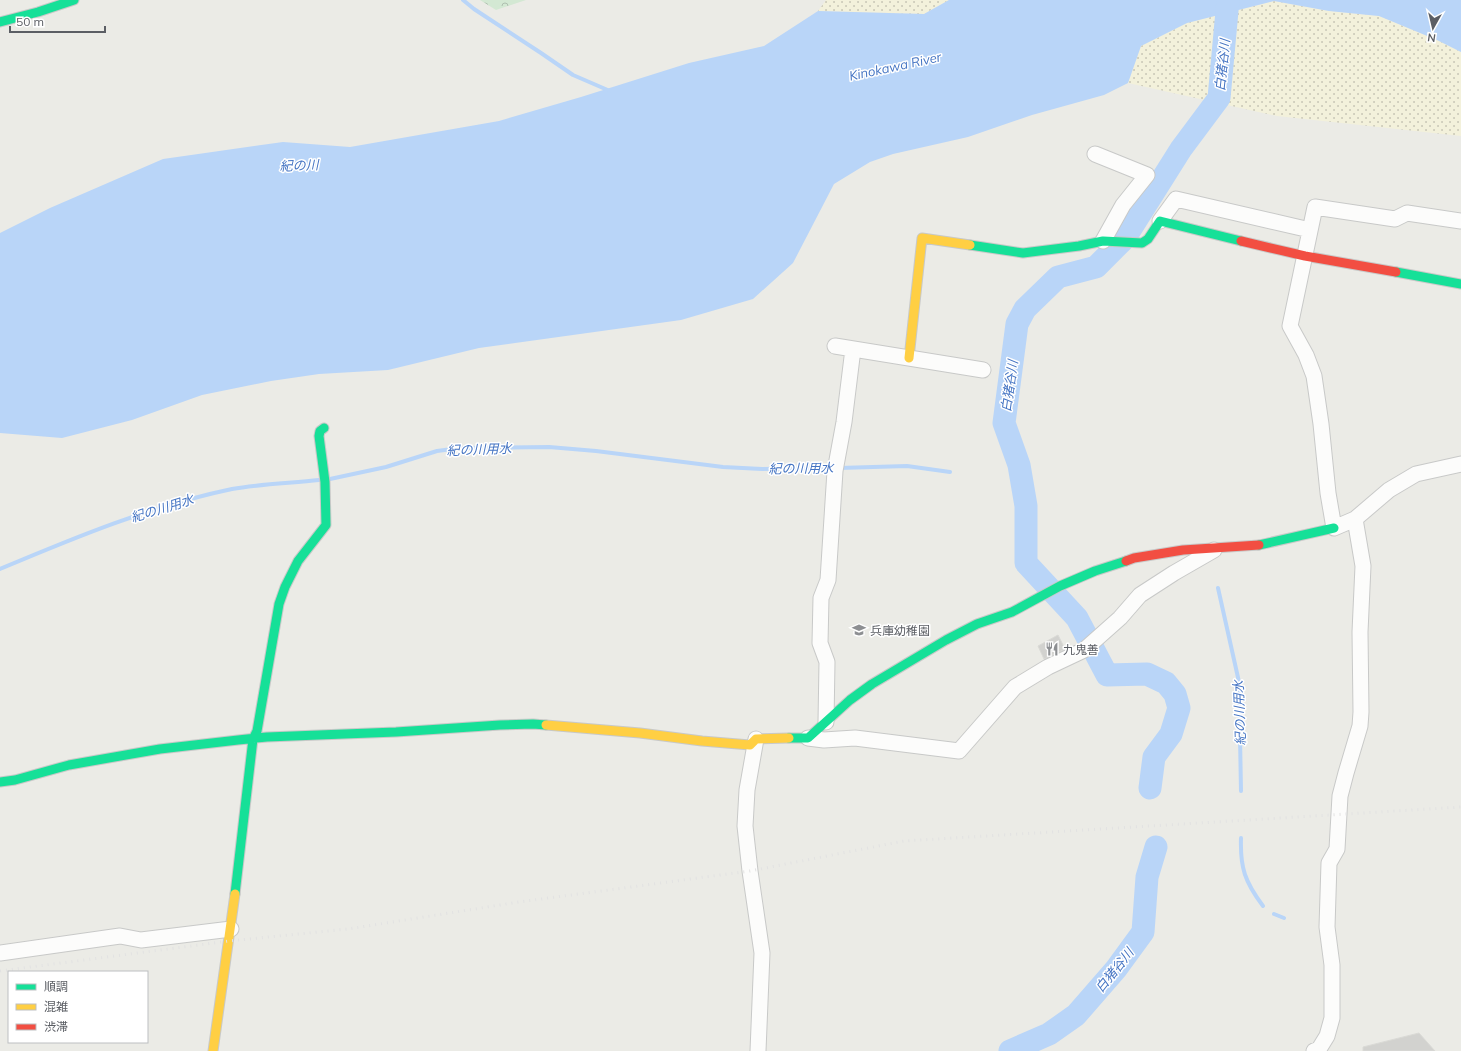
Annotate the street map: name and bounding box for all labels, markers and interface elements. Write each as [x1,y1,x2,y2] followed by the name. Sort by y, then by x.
[10,8,105,34] scale bar
[1413,8,1453,48] north arrow
[16,14,44,29] text: 50 m
[1427,30,1437,45] text: N
[1211,36,1233,92] water label: 白猪谷川
[847,48,944,84] water label: Kinokawa River
[279,156,321,174] water label: 紀の川
[997,357,1021,413] water label: 白猪谷川
[446,440,514,458] water label: 紀の川用水
[768,459,836,477] water label: 紀の川用水
[129,490,197,525] water label: 紀の川用水
[851,622,867,638] school or university icon: 兵庫幼稚園
[870,623,930,638] place label: 兵庫幼稚園
[1044,641,1060,657] restaurant icon: 九鬼善
[1063,642,1099,657] place label: 九鬼善
[1230,678,1248,746] water label: 紀の川用水
[1091,943,1138,995] water label: 白猪谷川
[8,971,148,1043] legend
[44,979,68,994] text: 順調
[44,999,68,1014] text: 混雑
[44,1019,68,1034] text: 渋滞

